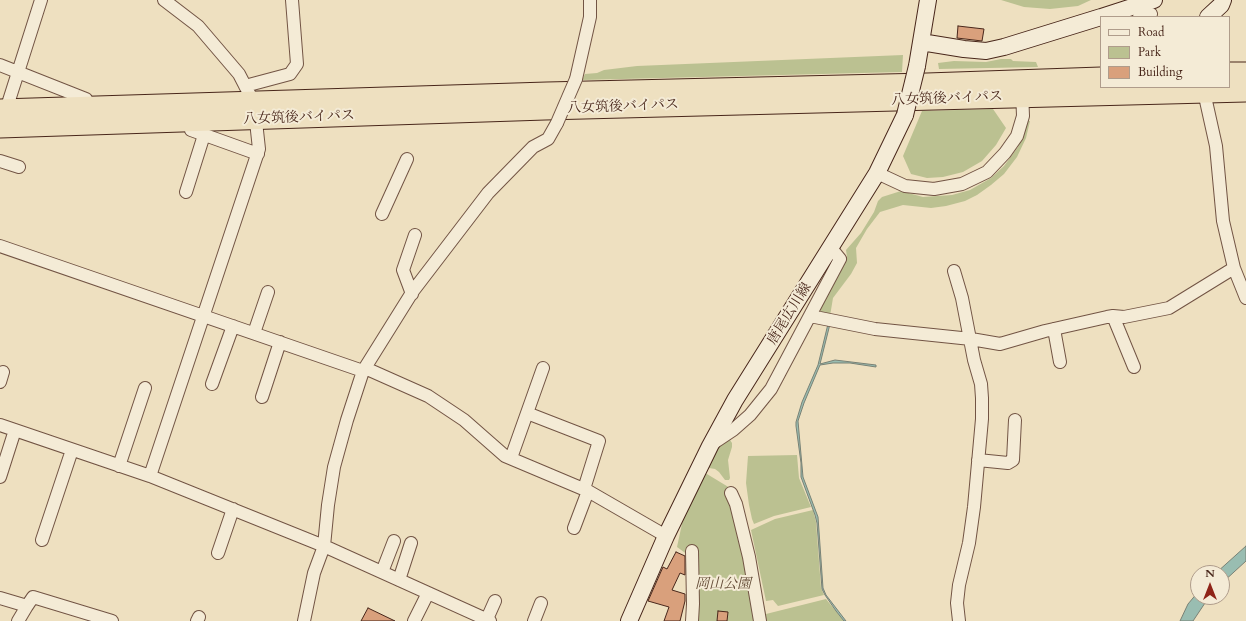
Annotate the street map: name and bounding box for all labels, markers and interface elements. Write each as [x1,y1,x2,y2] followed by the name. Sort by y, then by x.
[1100,16,1230,88] legend
[1138,24,1164,40] text: Road
[1138,44,1161,60] text: Park
[1138,64,1182,80] text: Building
[891,89,1003,109] street label: 八女筑後バイパス
[567,97,679,117] street label: 八女筑後バイパス
[243,108,355,128] street label: 八女筑後バイパス
[764,280,816,348] street label: 唐尾広川線
[1190,565,1230,605] north arrow
[1205,566,1215,581] text: N
[695,577,751,593] park label: 岡山公園

